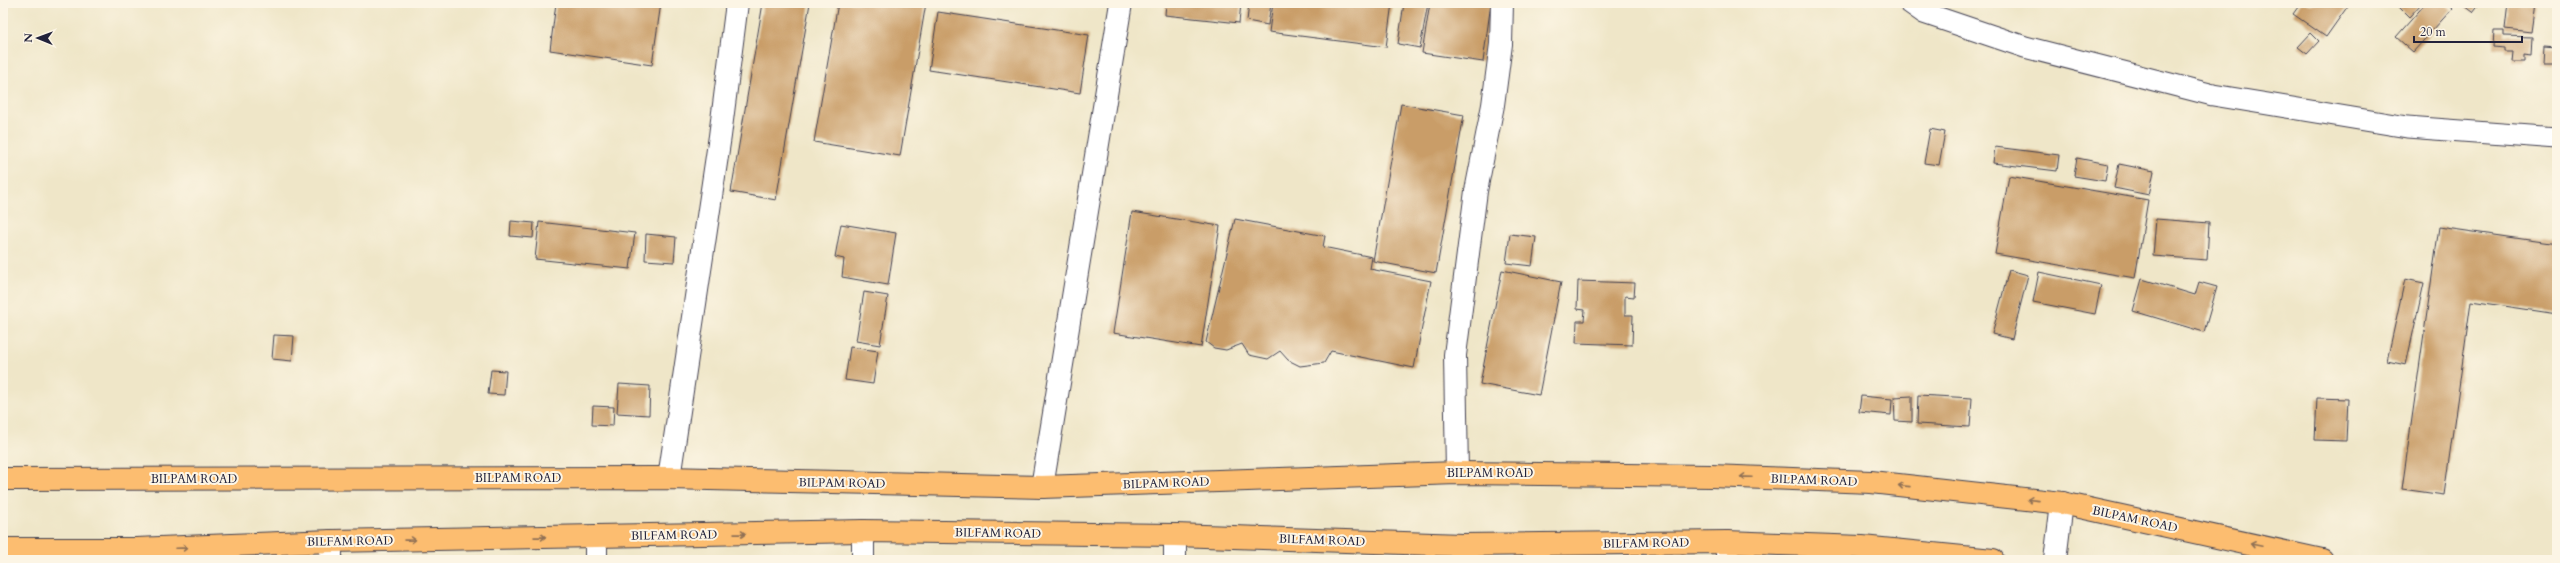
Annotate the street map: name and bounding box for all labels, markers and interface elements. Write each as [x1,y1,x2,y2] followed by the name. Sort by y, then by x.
[18,18,58,58] north arrow
[2414,18,2522,44] scale bar
[2420,24,2447,40] text: 20 m
[21,32,36,43] text: N
[1447,465,1534,481] street label: BILPAM ROAD
[475,470,562,486] street label: BILPAM ROAD
[1770,470,1858,490] street label: BILPAM ROAD
[151,471,238,487] street label: BILPAM ROAD
[1122,473,1210,493] street label: BILPAM ROAD
[799,474,886,492] street label: BILPAM ROAD
[1740,474,1753,481] one-way arrow
[1898,482,1911,490] one-way arrow
[2027,496,2040,504] one-way arrow
[2091,502,2179,536] street label: BILPAM ROAD
[955,524,1042,542] street label: BILFAM ROAD
[631,526,718,544] street label: BILFAM ROAD
[733,530,746,538] one-way arrow
[1279,530,1366,550] street label: BILFAM ROAD
[307,532,394,550] street label: BILFAM ROAD
[533,534,546,541] one-way arrow
[1603,534,1690,552] street label: BILFAM ROAD
[403,536,416,544] one-way arrow
[2250,540,2263,548] one-way arrow
[175,544,188,551] one-way arrow

